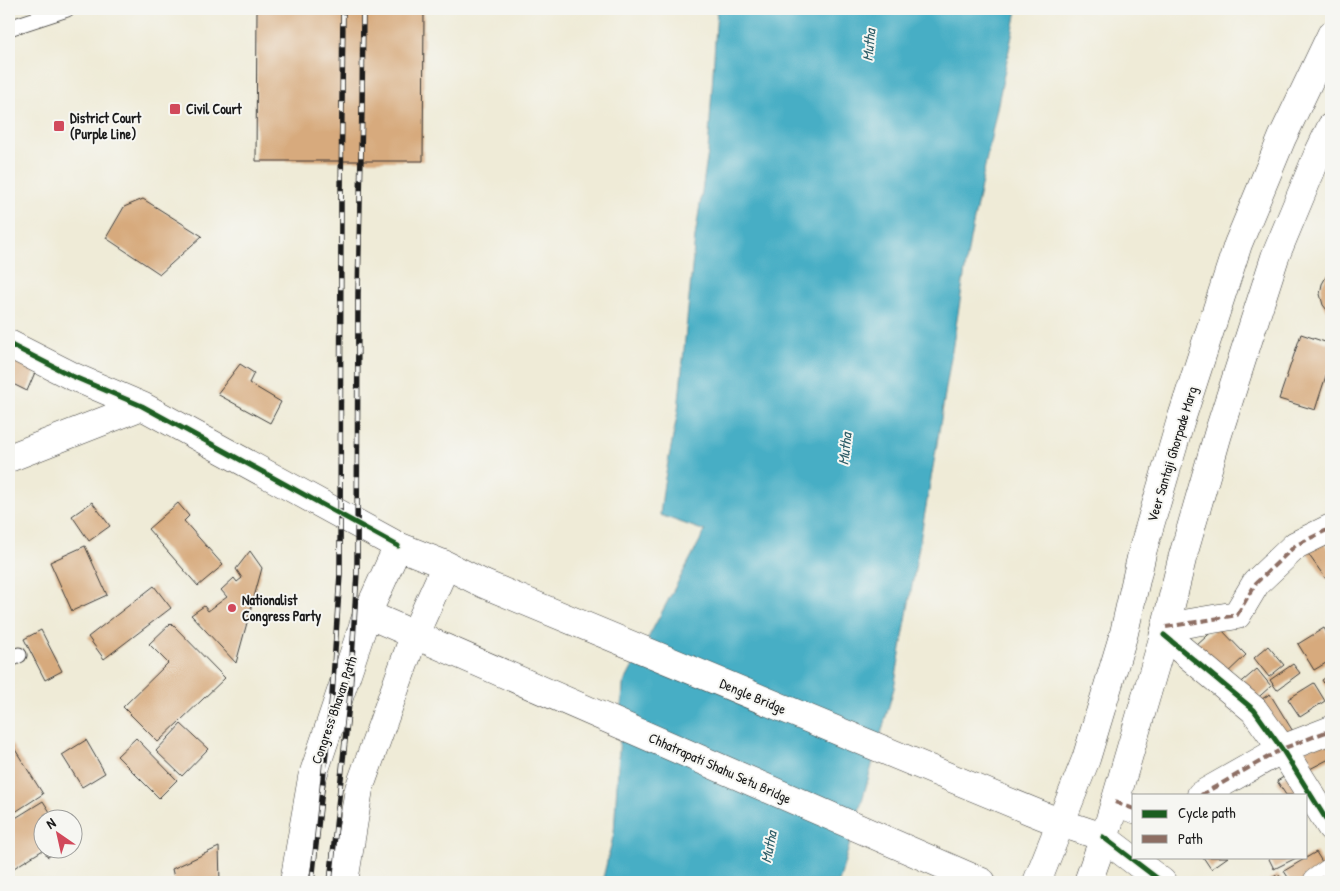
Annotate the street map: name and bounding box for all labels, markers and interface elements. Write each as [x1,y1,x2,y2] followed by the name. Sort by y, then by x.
[857,26,881,62] water label: Mutha
[186,99,243,118] place label: Civil Court
[168,102,182,116] marker: Civil Court
[70,108,142,145] place label: District Court (Purple Line)
[52,119,66,133] marker: District Court (Purple Line)
[1142,384,1202,524] street label: Veer Santaji Ghorpade Marg
[832,430,857,466] water label: Mutha
[242,590,321,627] place label: Nationalist Congress Party
[226,602,238,614] marker: Nationalist Congress Party
[306,653,362,767] street label: Congress Bhavan Path
[717,673,790,719] street label: Dengle Bridge
[645,727,795,809] street label: Chhatrapati Shahu Setu Bridge
[1132,794,1308,858] legend
[1178,802,1236,823] text: Cycle path
[32,808,82,858] north arrow
[42,813,59,833] text: N
[755,827,782,865] water label: Mutha
[1178,828,1203,849] text: Path

